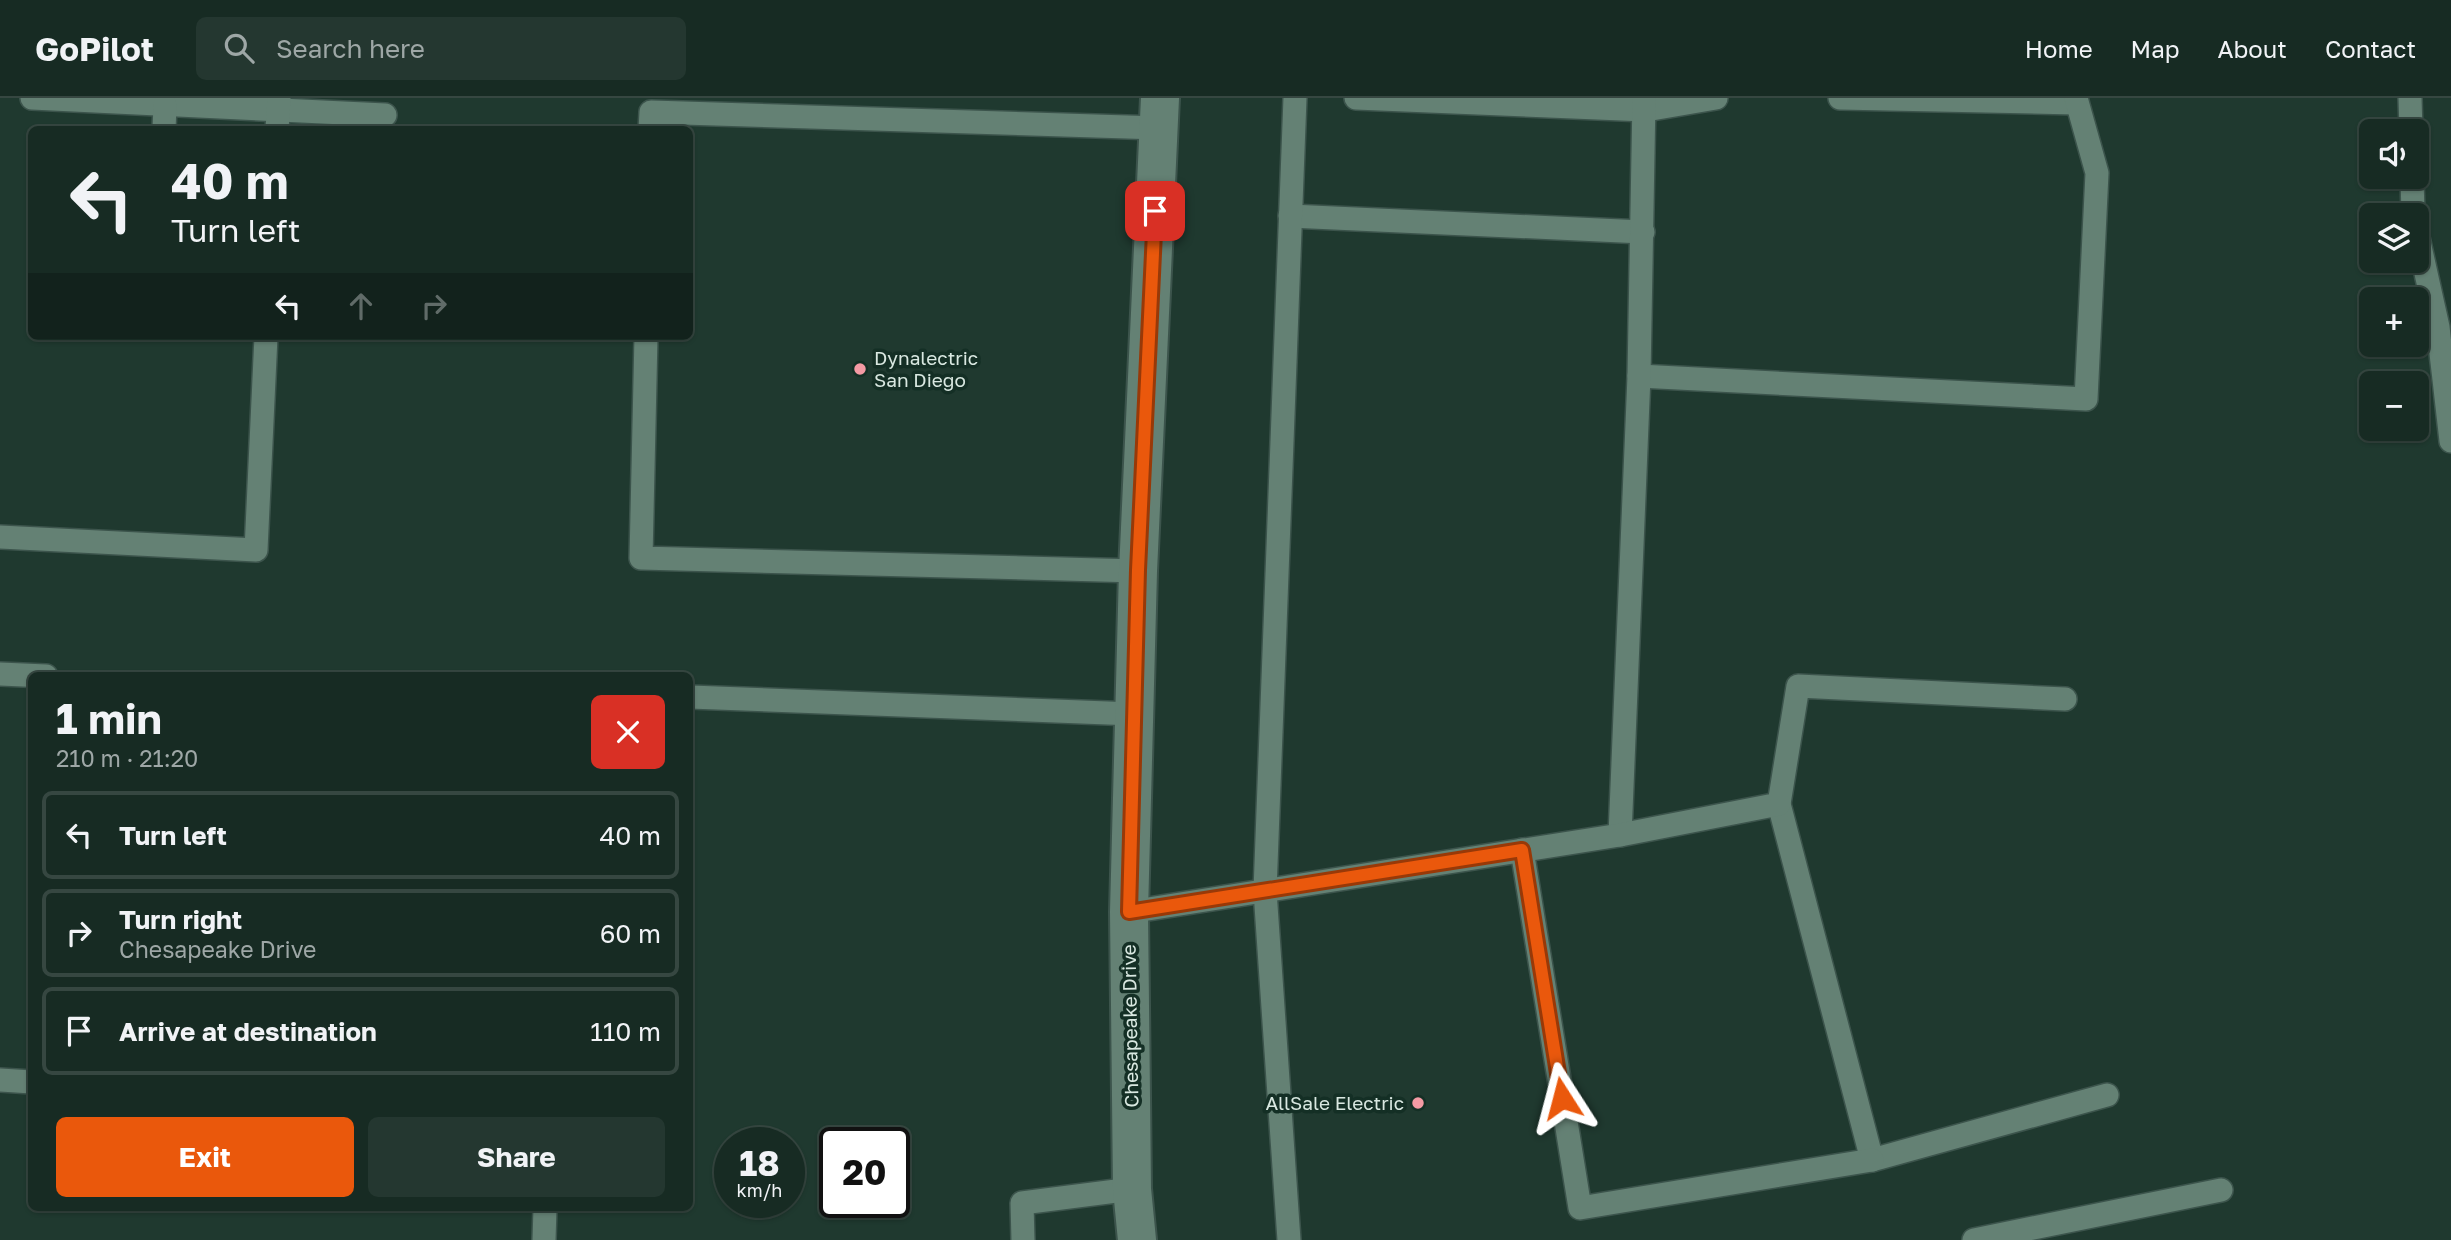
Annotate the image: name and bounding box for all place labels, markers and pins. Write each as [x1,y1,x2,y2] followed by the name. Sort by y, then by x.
[1125,181,1185,241] pin
[874,346,978,391] place label: Dynalectric San Diego
[852,361,868,377] marker: Dynalectric San Diego
[1266,1091,1404,1114] place label: AllSale Electric
[1410,1095,1426,1111] marker: AllSale Electric

